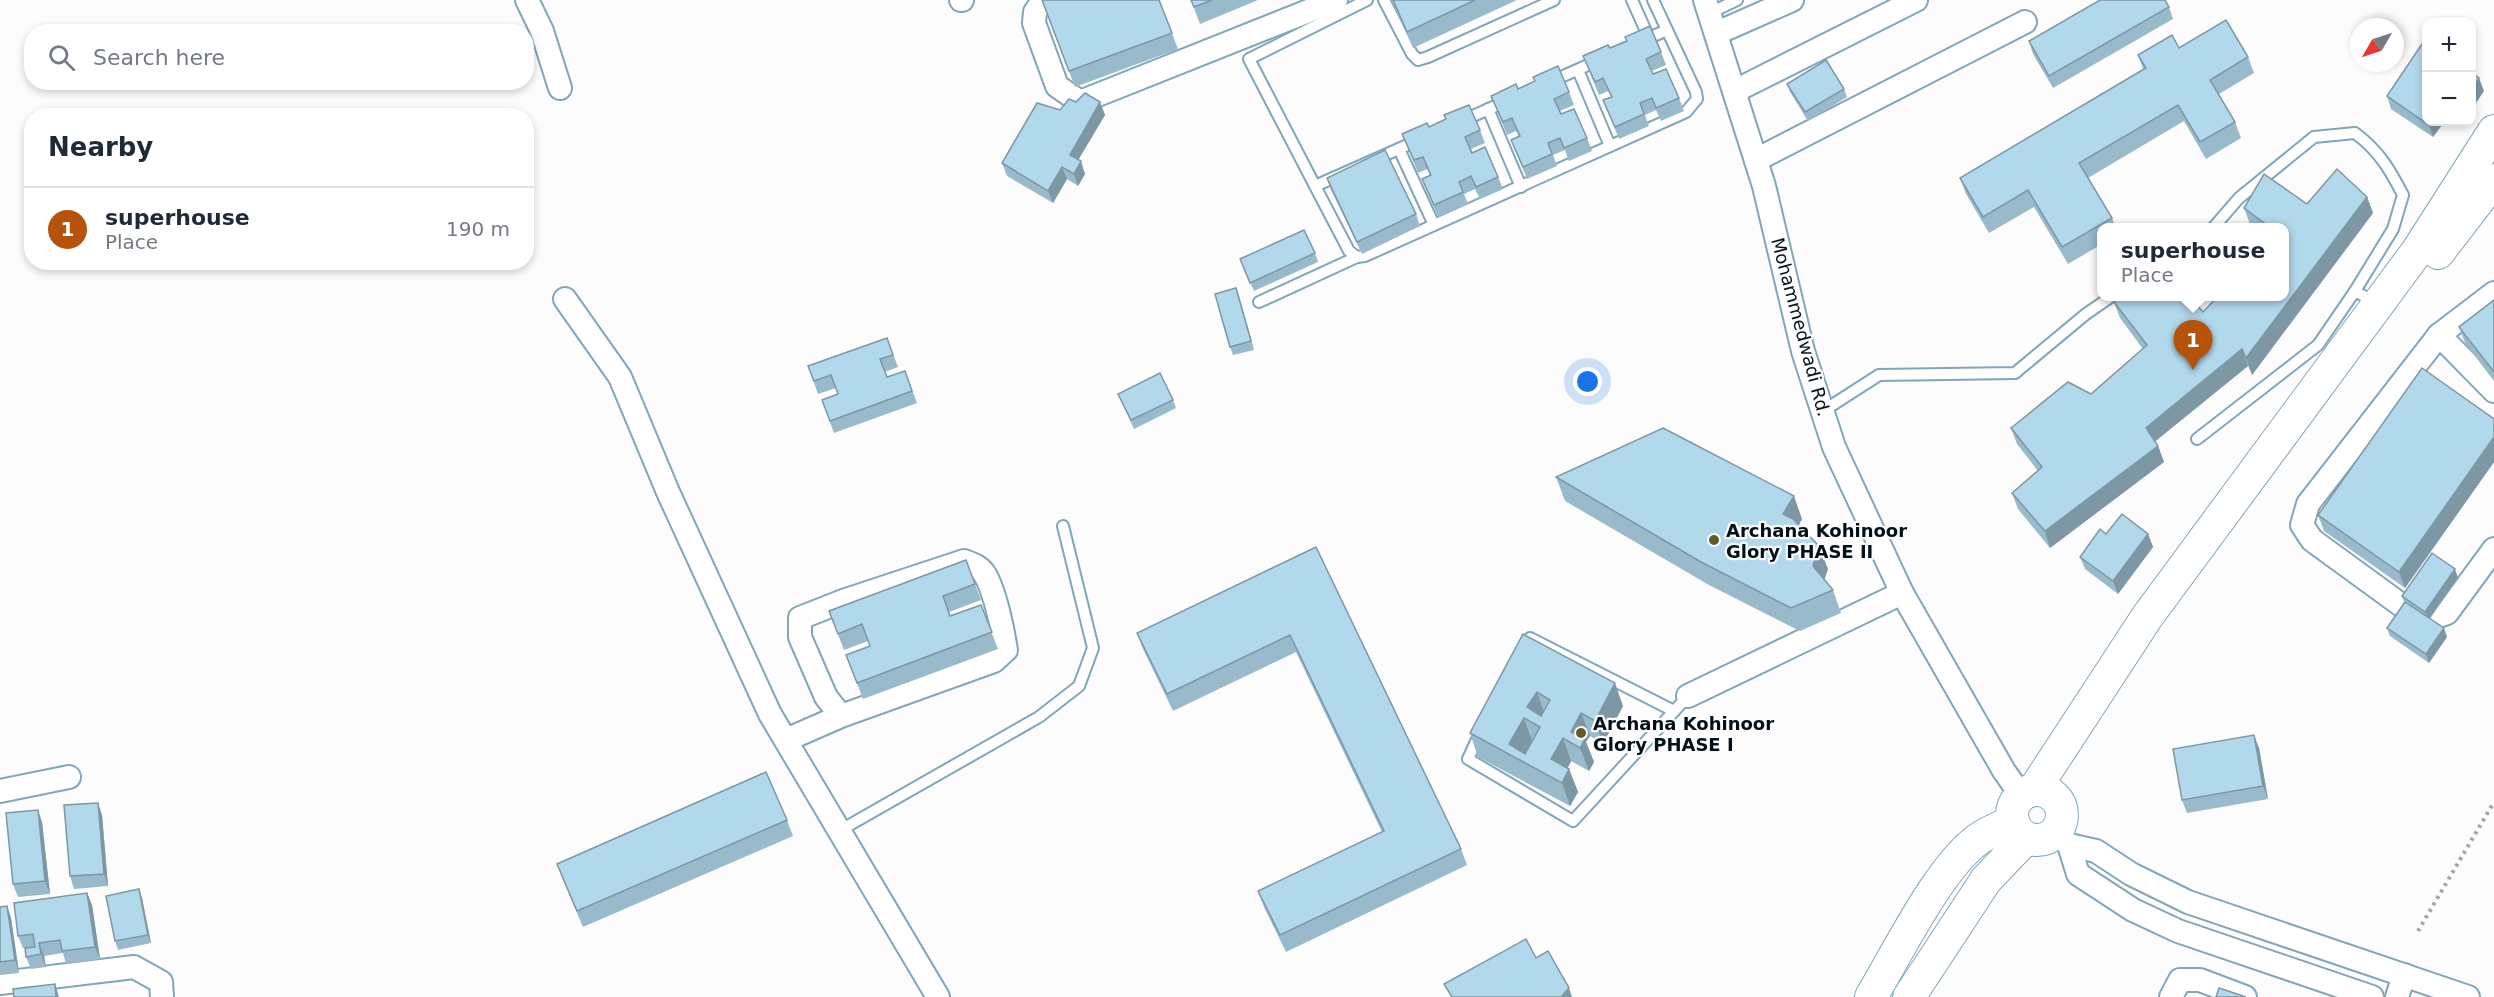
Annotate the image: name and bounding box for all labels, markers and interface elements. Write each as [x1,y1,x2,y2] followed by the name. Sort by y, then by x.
[2350,18,2404,72] north arrow
[2422,18,2476,126] map controls
[2422,18,2476,72] button: +
[24,24,534,90] search box
[45,41,78,74] icon: search
[93,45,225,70] text: Search here
[2422,72,2476,126] button: −
[48,132,153,162] text: Nearby
[105,205,250,230] text: superhouse
[61,217,74,241] text: 1
[446,217,510,241] text: 190 m
[2097,223,2289,301] popup
[105,230,158,254] text: Place
[1767,235,1835,419] street label: Mohammedwadi Rd.
[2121,238,2265,263] text: superhouse
[2121,263,2174,287] text: Place
[2174,320,2212,370] pin: 1
[1573,367,1602,396] your location
[1726,520,1907,562] place label: Archana Kohinoor Glory PHASE II
[1707,533,1721,547] marker: Archana Kohinoor Glory PHASE II
[1593,713,1774,755] place label: Archana Kohinoor Glory PHASE I
[1574,726,1588,740] marker: Archana Kohinoor Glory PHASE I

